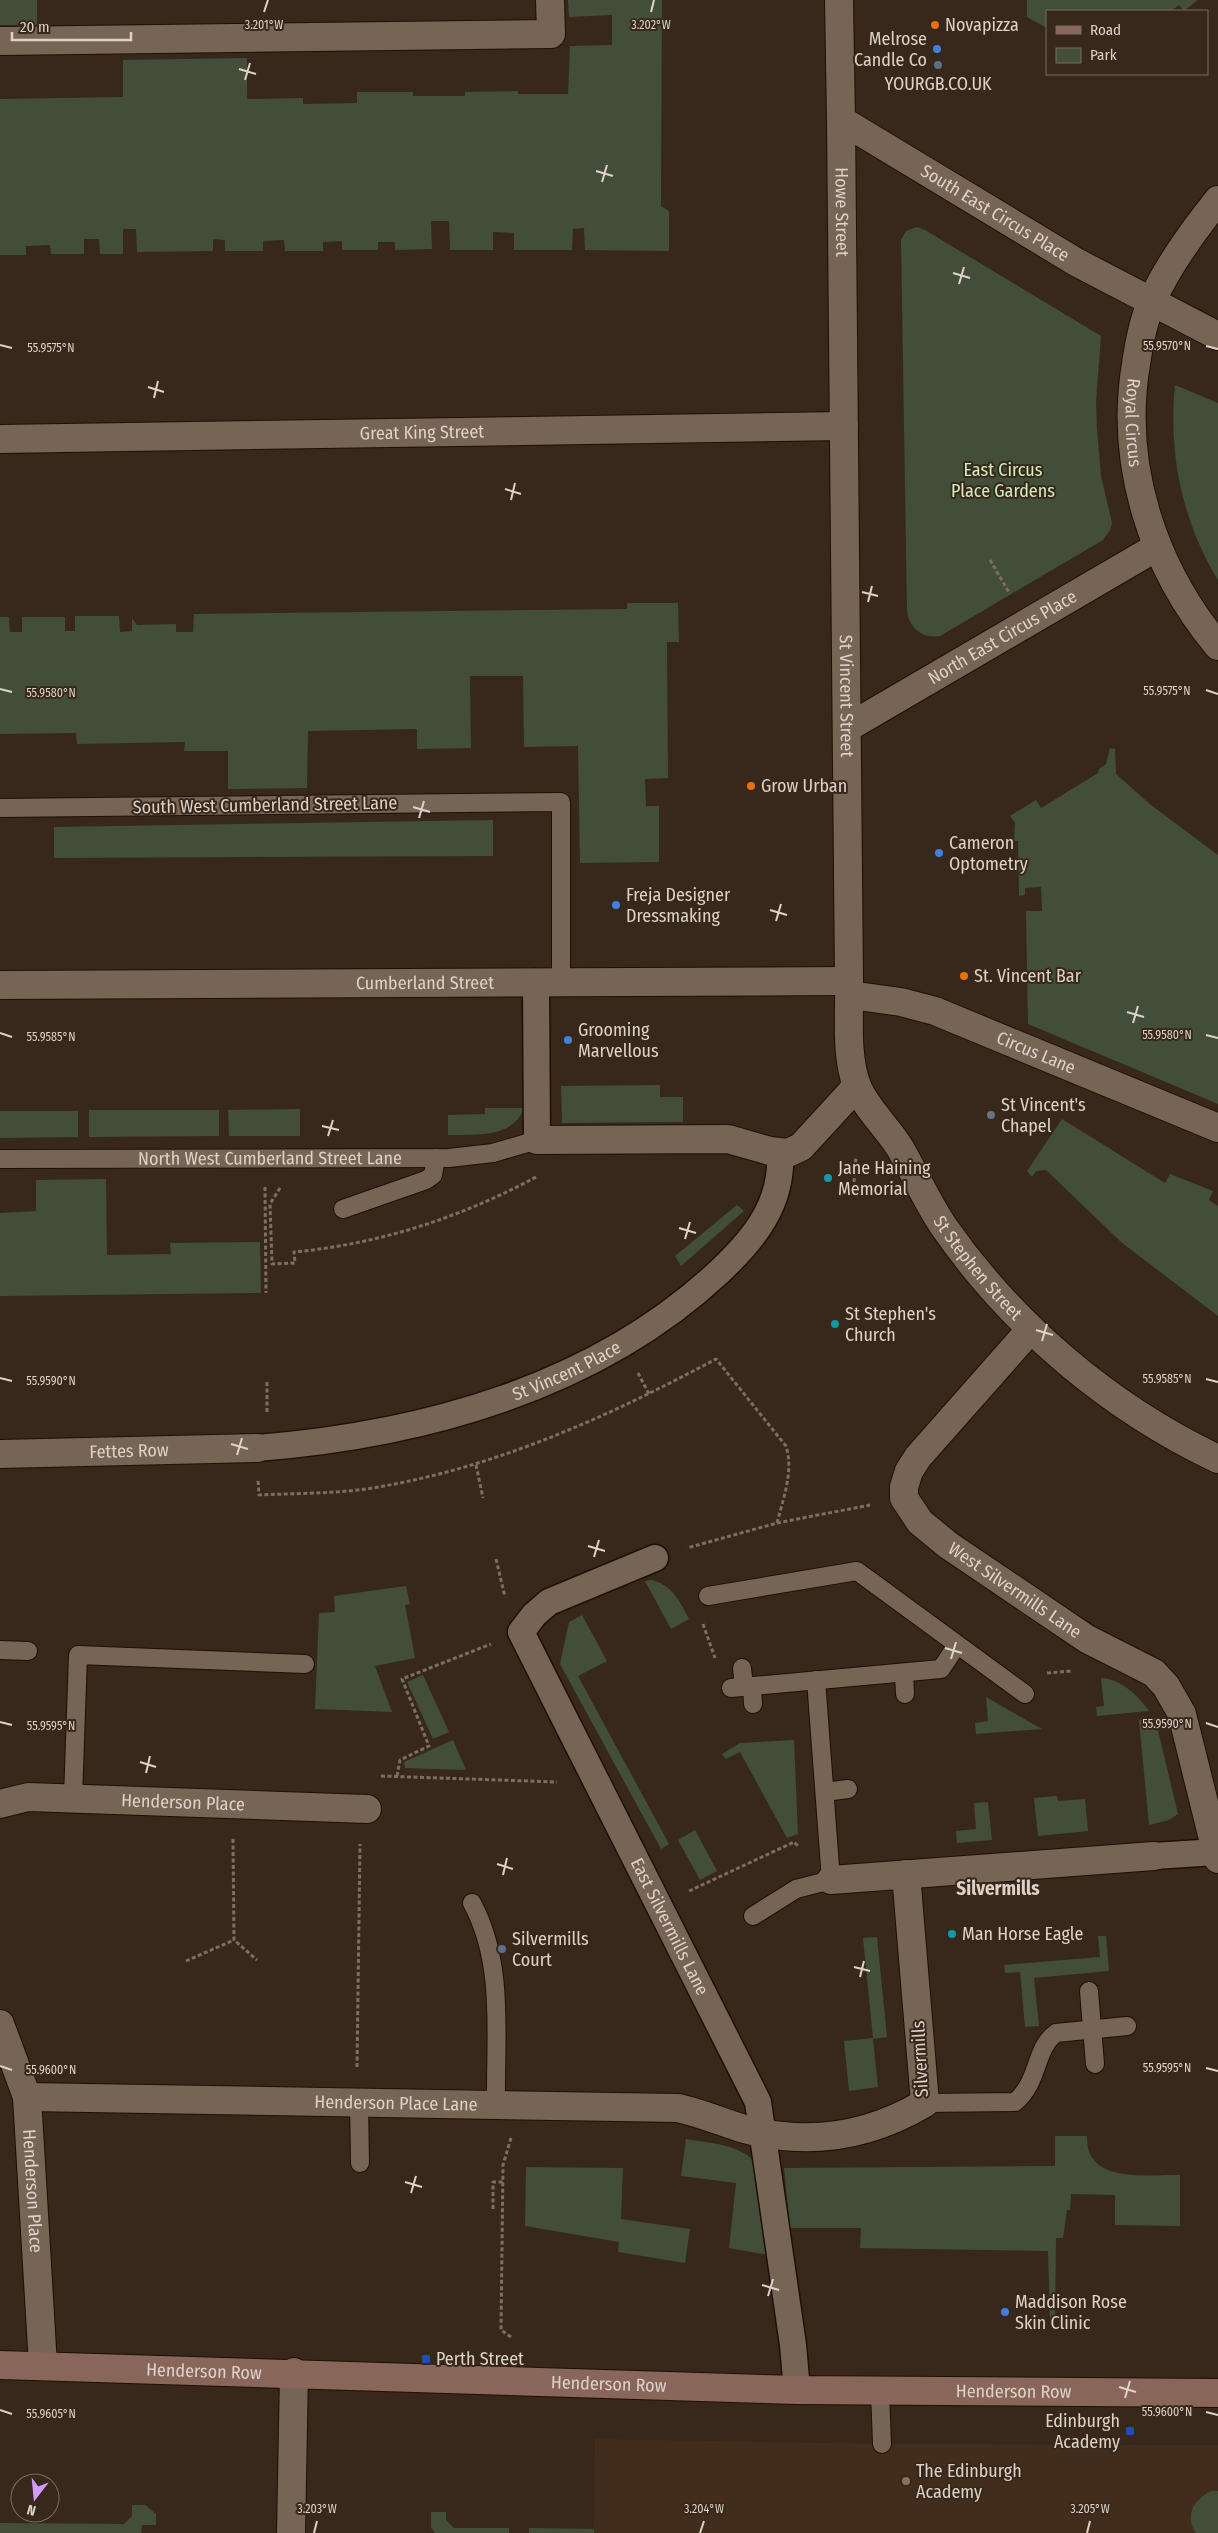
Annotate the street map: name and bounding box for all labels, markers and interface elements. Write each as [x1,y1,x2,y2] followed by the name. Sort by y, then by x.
[12,10,131,42] scale bar
[1046,10,1208,75] legend
[945,14,1019,36] place label: Novapizza
[20,18,50,36] text: 20 m
[245,18,283,32] text: 3.201°W
[631,18,671,32] text: 3.202°W
[929,19,941,31] marker: Novapizza
[1090,21,1121,39] text: Road
[854,28,927,71] place label: Melrose Candle Co
[931,43,943,55] marker: Melrose Candle Co
[1090,46,1117,64] text: Park
[932,59,944,71] marker: YOURGB.CO.UK
[884,73,992,95] place label: YOURGB.CO.UK
[917,160,1073,266] street label: South East Circus Place
[830,167,853,257] street label: Howe Street
[1143,339,1191,353] text: 55.9570°N
[27,341,75,355] text: 55.9575°N
[1121,377,1146,469] street label: Royal Circus
[360,421,484,444] street label: Great King Street
[951,459,1055,502] park label: East Circus Place Gardens
[924,585,1081,689] street label: North East Circus Place
[835,635,858,757] street label: St Vincent Street
[1143,684,1191,698] text: 55.9575°N
[26,686,76,700] text: 55.9580°N
[761,775,847,797] place label: Grow Urban
[745,780,757,792] marker: Grow Urban
[133,792,398,818] street label: South West Cumberland Street Lane
[949,832,1028,875] place label: Cameron Optometry
[933,847,945,859] marker: Cameron Optometry
[626,884,731,927] place label: Freja Designer Dressmaking
[610,899,622,911] marker: Freja Designer Dressmaking
[974,965,1082,987] place label: St. Vincent Bar
[958,970,970,982] marker: St. Vincent Bar
[356,972,494,994] street label: Cumberland Street
[578,1019,659,1062] place label: Grooming Marvellous
[993,1027,1079,1079] street label: Circus Lane
[1142,1028,1192,1042] text: 55.9580°N
[27,1030,75,1044] text: 55.9585°N
[562,1034,574,1046] marker: Grooming Marvellous
[1001,1094,1086,1137] place label: St Vincent's Chapel
[985,1109,997,1121] marker: St Vincent's Chapel
[138,1147,402,1170] street label: North West Cumberland Street Lane
[838,1157,931,1200] place label: Jane Haining Memorial
[822,1172,834,1184] marker: Jane Haining Memorial
[929,1212,1027,1325] street label: St Stephen Street
[845,1303,936,1346] place label: St Stephen's Church
[829,1318,841,1330] marker: St Stephen's Church
[509,1336,625,1405] street label: St Vincent Place
[1143,1372,1191,1386] text: 55.9585°N
[26,1374,76,1388] text: 55.9590°N
[89,1439,169,1463] street label: Fettes Row
[944,1537,1086,1643] street label: West Silvermills Lane
[1142,1717,1192,1731] text: 55.9590°N
[27,1719,75,1733] text: 55.9595°N
[121,1789,245,1816] street label: Henderson Place
[626,1854,713,1999] street label: East Silvermills Lane
[956,1877,1040,1900] district label: Silvermills
[962,1923,1084,1945] place label: Man Horse Eagle
[512,1928,589,1971] place label: Silvermills Court
[946,1928,958,1940] marker: Man Horse Eagle
[496,1943,508,1955] marker: Silvermills Court
[907,2020,933,2098] street label: Silvermills
[1143,2061,1191,2075] text: 55.9595°N
[26,2063,76,2077] text: 55.9600°N
[314,2091,478,2116] street label: Henderson Place Lane
[18,2129,47,2254] street label: Henderson Place
[1015,2291,1127,2334] place label: Maddison Rose Skin Clinic
[999,2306,1011,2318] marker: Maddison Rose Skin Clinic
[436,2348,524,2370] place label: Perth Street
[420,2353,432,2365] marker: Perth Street
[146,2359,262,2384] street label: Henderson Row
[551,2371,667,2397] street label: Henderson Row
[956,2380,1072,2403] street label: Henderson Row
[1142,2405,1192,2419] text: 55.9600°N
[26,2407,76,2421] text: 55.9605°N
[1045,2410,1120,2453] place label: Edinburgh Academy
[1124,2425,1136,2437] marker: Edinburgh Academy
[916,2460,1022,2503] place label: The Edinburgh Academy
[10,2473,60,2523] north arrow
[900,2475,912,2487] marker: The Edinburgh Academy
[25,2501,38,2519] text: N
[297,2502,337,2516] text: 3.203°W
[684,2502,724,2516] text: 3.204°W
[1070,2502,1110,2516] text: 3.205°W

